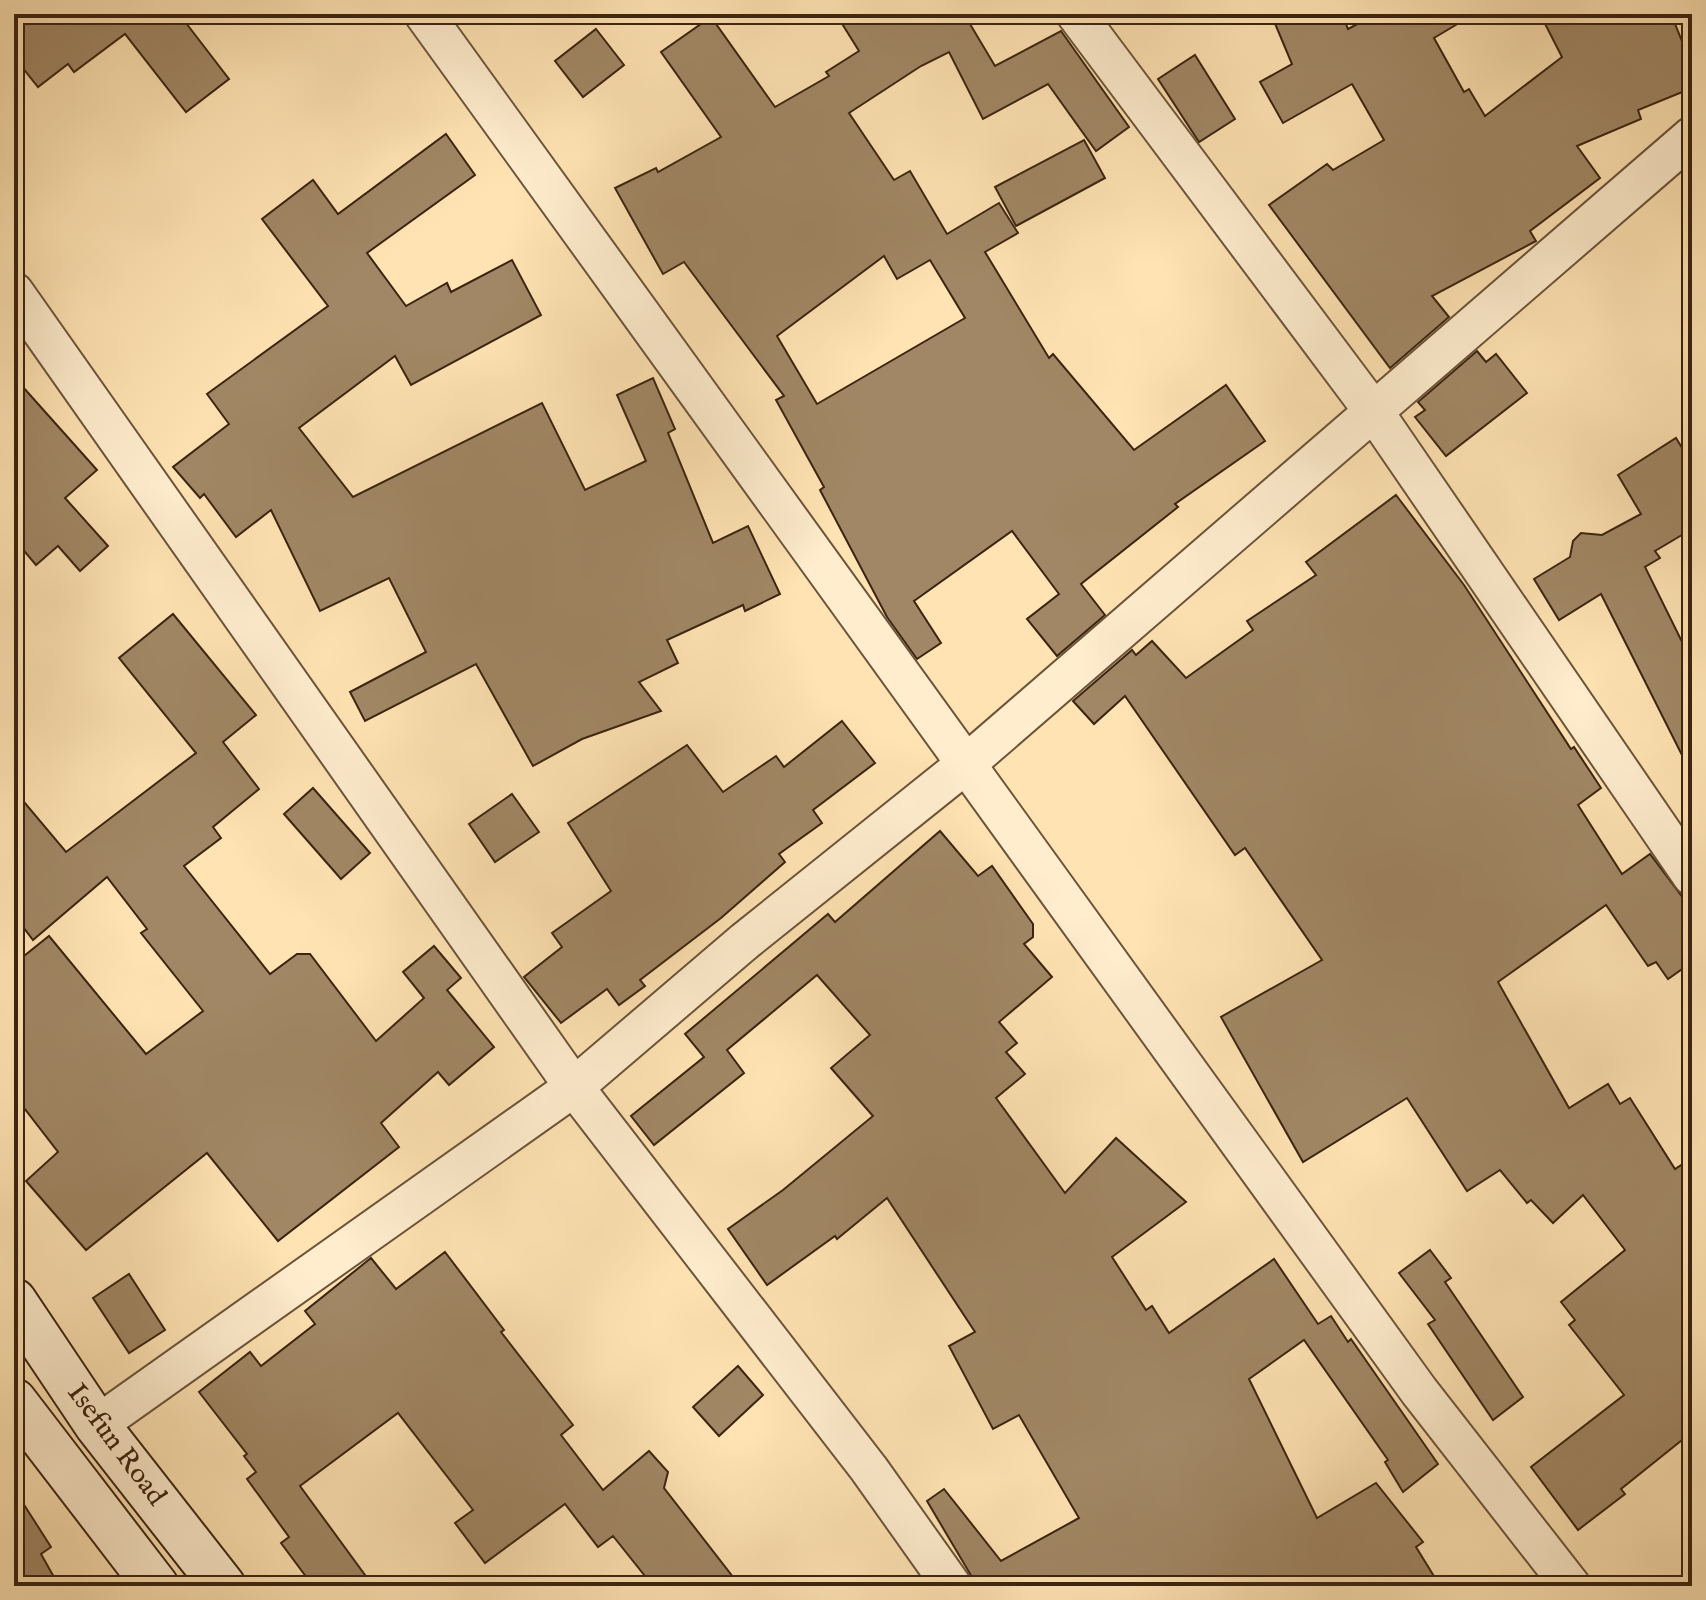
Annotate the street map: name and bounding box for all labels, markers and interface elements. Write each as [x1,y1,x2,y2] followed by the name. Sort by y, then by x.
[59,1377,173,1513] street label: Isefun Road

